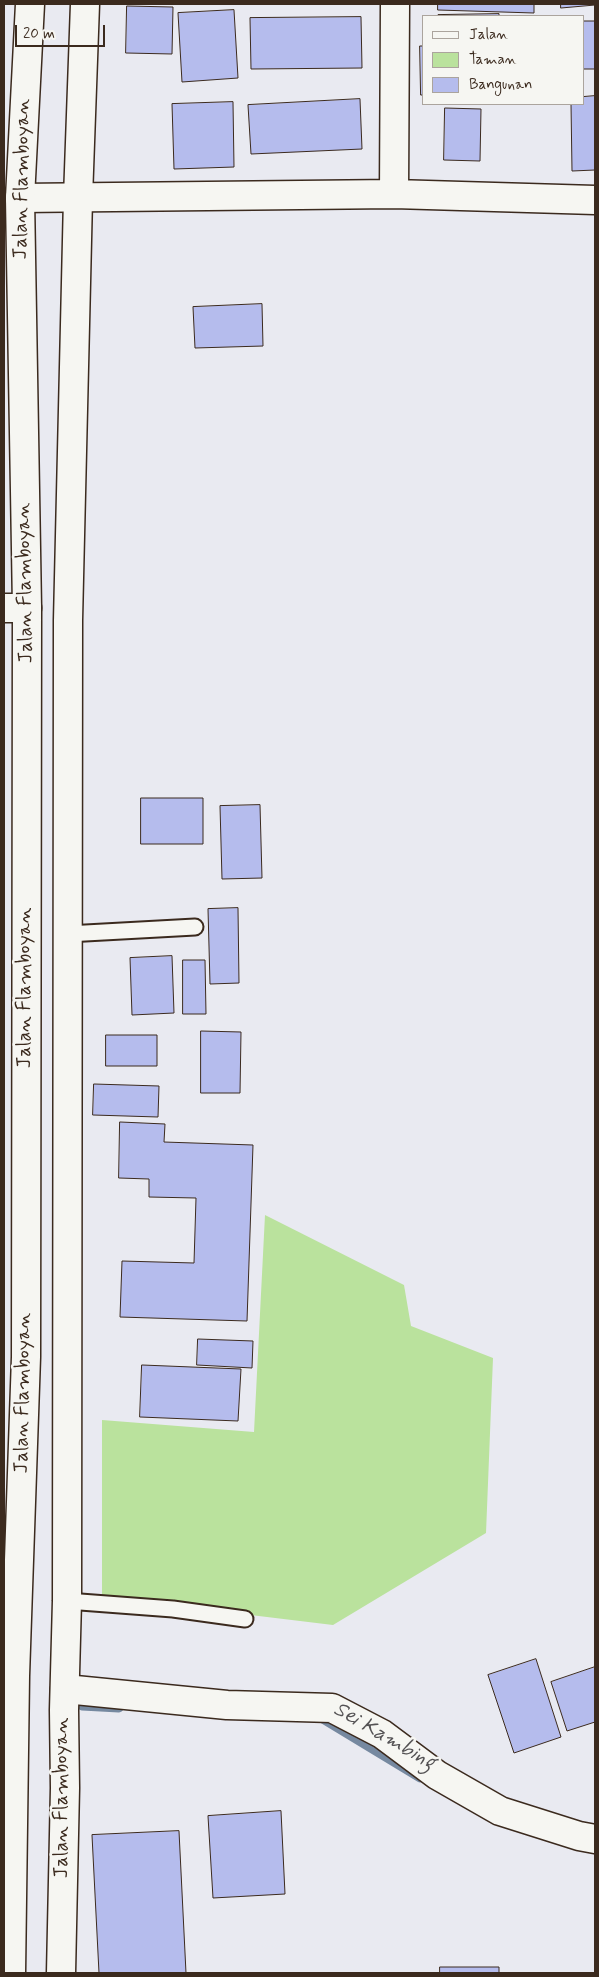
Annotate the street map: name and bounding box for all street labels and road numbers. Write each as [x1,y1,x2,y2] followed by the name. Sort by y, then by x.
[10,98,36,260] street label: Jalan Flamboyan
[13,502,39,664] street label: Jalan Flamboyan
[14,908,38,1068] street label: Jalan Flamboyan
[11,1312,37,1474] street label: Jalan Flamboyan
[51,1718,75,1878] street label: Jalan Flamboyan

